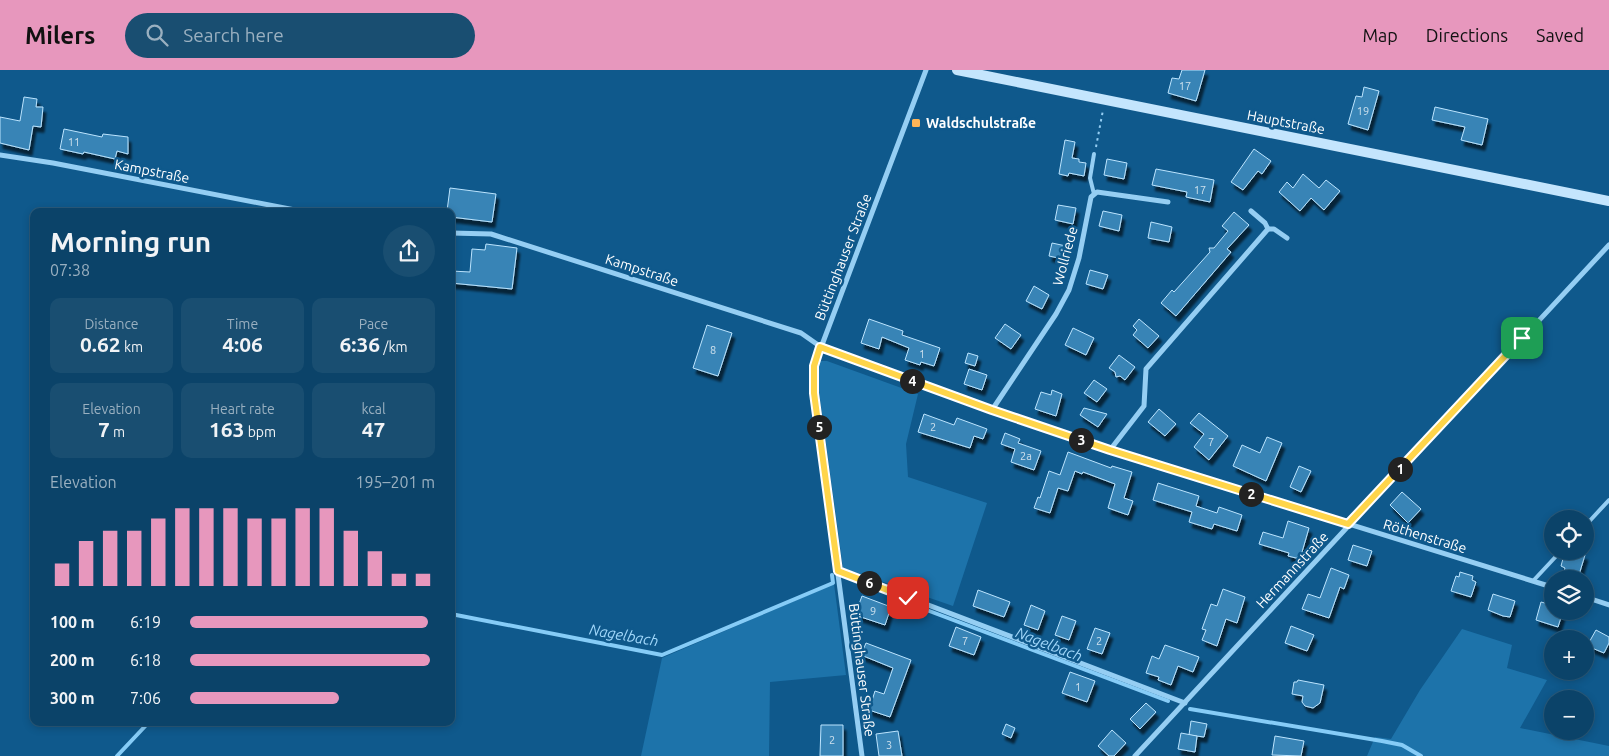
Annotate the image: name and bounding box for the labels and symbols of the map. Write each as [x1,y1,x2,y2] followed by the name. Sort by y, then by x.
[1179,80,1191,92] house number: 17
[1357,105,1369,117] house number: 19
[1246,107,1326,137] street label: Hauptstraße
[926,115,1036,131] place label: Waldschulstraße
[910,117,922,129] marker: Waldschulstraße
[68,136,80,148] house number: 11
[113,156,191,186] street label: Kampstraße
[1194,184,1206,196] house number: 17
[811,191,875,323] street label: Büttinghauser Straße
[1049,225,1081,287] street label: Wollriede
[603,251,681,289] street label: Kampstraße
[1501,317,1543,359] pin
[710,344,716,356] house number: 8
[919,348,925,360] house number: 1
[900,368,924,394] pin: 4
[806,414,832,440] pin: 5
[930,421,936,433] house number: 2
[1068,428,1094,452] pin: 3
[1208,436,1214,448] house number: 7
[1020,450,1032,462] house number: 2a
[1388,456,1412,482] pin: 1
[1238,482,1264,506] pin: 2
[1381,516,1469,556] street label: Röthenstraße
[1253,529,1331,611] street label: Hermannstraße
[856,570,882,596] pin: 6
[887,577,929,619] pin
[846,602,878,738] street label: Büttinghauser Straße
[870,605,876,617] house number: 9
[588,621,660,649] water label: Nagelbach
[1013,624,1085,664] water label: Nagelbach
[962,635,968,647] house number: 7
[1096,635,1102,647] house number: 2
[1075,681,1081,693] house number: 1
[829,734,835,746] house number: 2
[886,739,892,751] house number: 3

